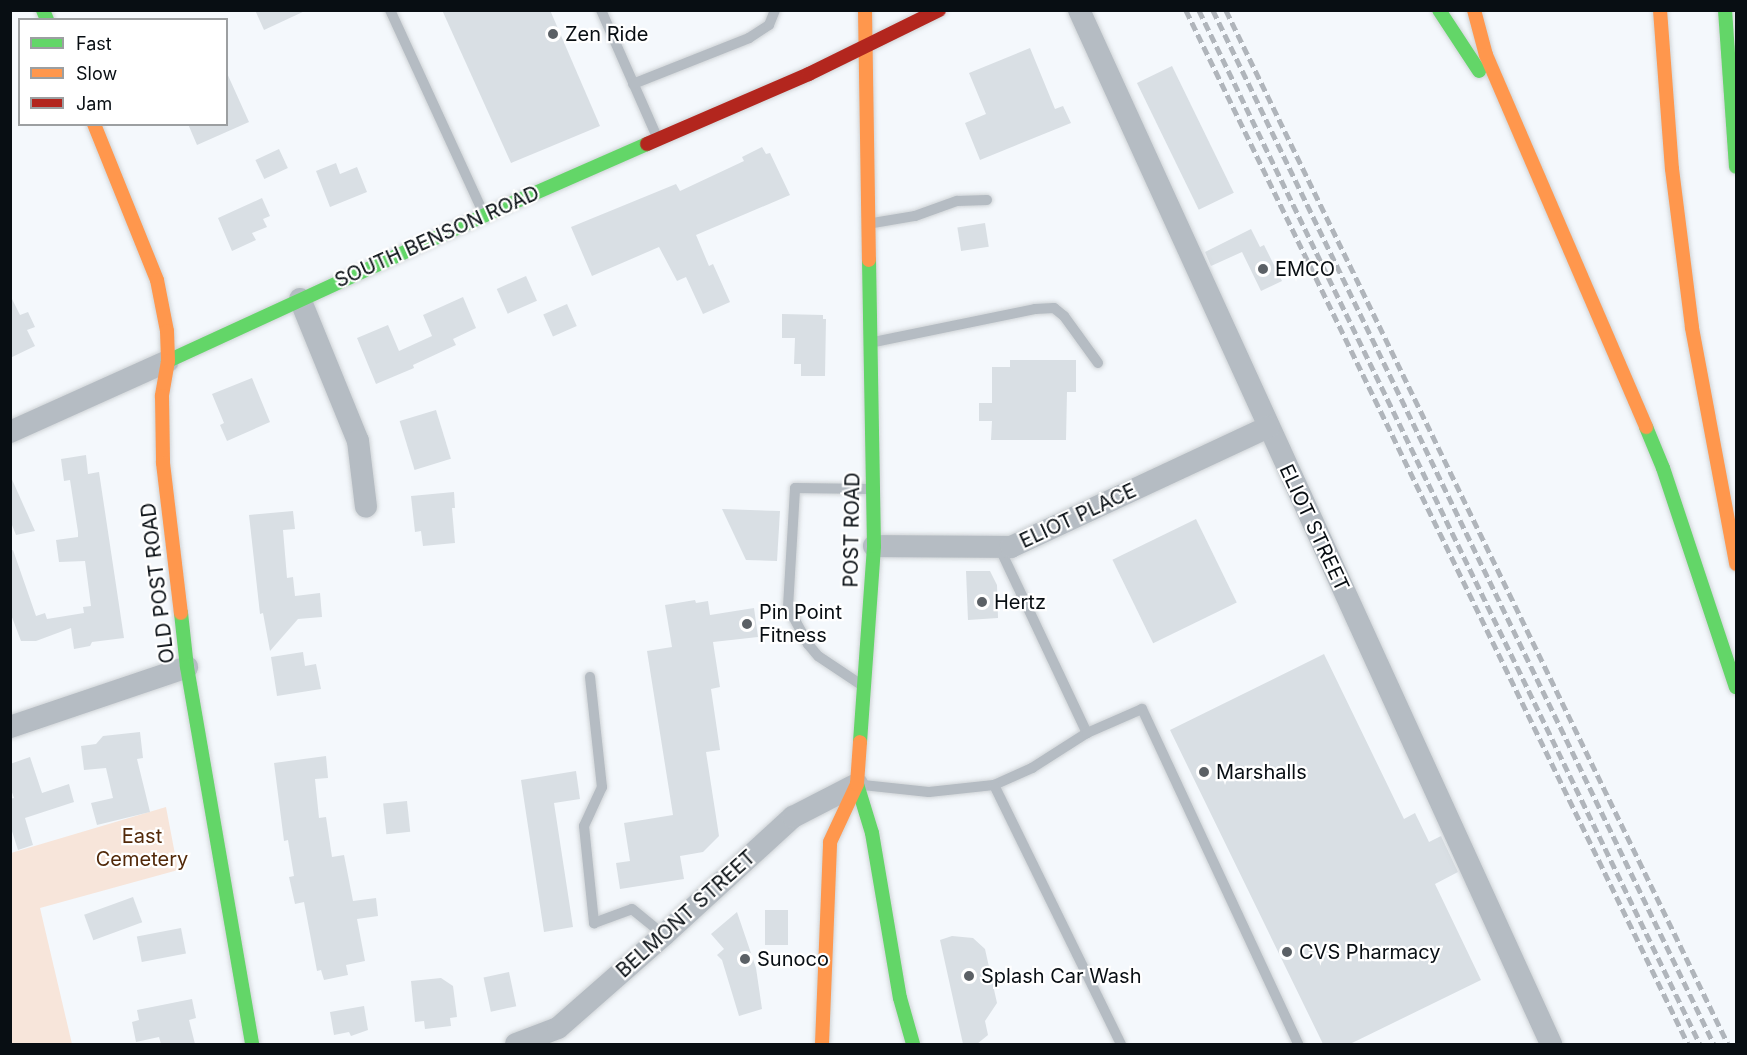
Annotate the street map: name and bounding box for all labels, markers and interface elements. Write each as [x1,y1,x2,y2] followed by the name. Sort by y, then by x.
[18,18,228,126] legend
[565,22,648,46] place label: Zen Ride
[546,27,560,41] marker: Zen Ride
[76,33,112,54] text: Fast
[76,63,117,84] text: Slow
[76,93,112,114] text: Jam
[331,181,543,293] street label: SOUTH BENSON ROAD
[1275,257,1335,281] place label: EMCO
[1256,262,1270,276] marker: EMCO
[1274,461,1354,595] street label: ELIOT STREET
[839,472,865,588] street label: POST ROAD
[1016,479,1140,553] street label: ELIOT PLACE
[136,501,180,665] street label: OLD POST ROAD
[994,590,1046,614] place label: Hertz
[975,595,989,609] marker: Hertz
[759,600,842,647] place label: Pin Point Fitness
[740,617,754,631] marker: Pin Point Fitness
[1216,760,1307,784] place label: Marshalls
[1197,765,1211,779] marker: Marshalls
[96,824,188,871] park label: East Cemetery
[611,845,761,983] street label: BELMONT STREET
[1299,940,1441,964] place label: CVS Pharmacy
[1280,945,1294,959] marker: CVS Pharmacy
[757,947,829,971] place label: Sunoco
[738,952,752,966] marker: Sunoco
[981,964,1141,988] place label: Splash Car Wash
[962,969,976,983] marker: Splash Car Wash

